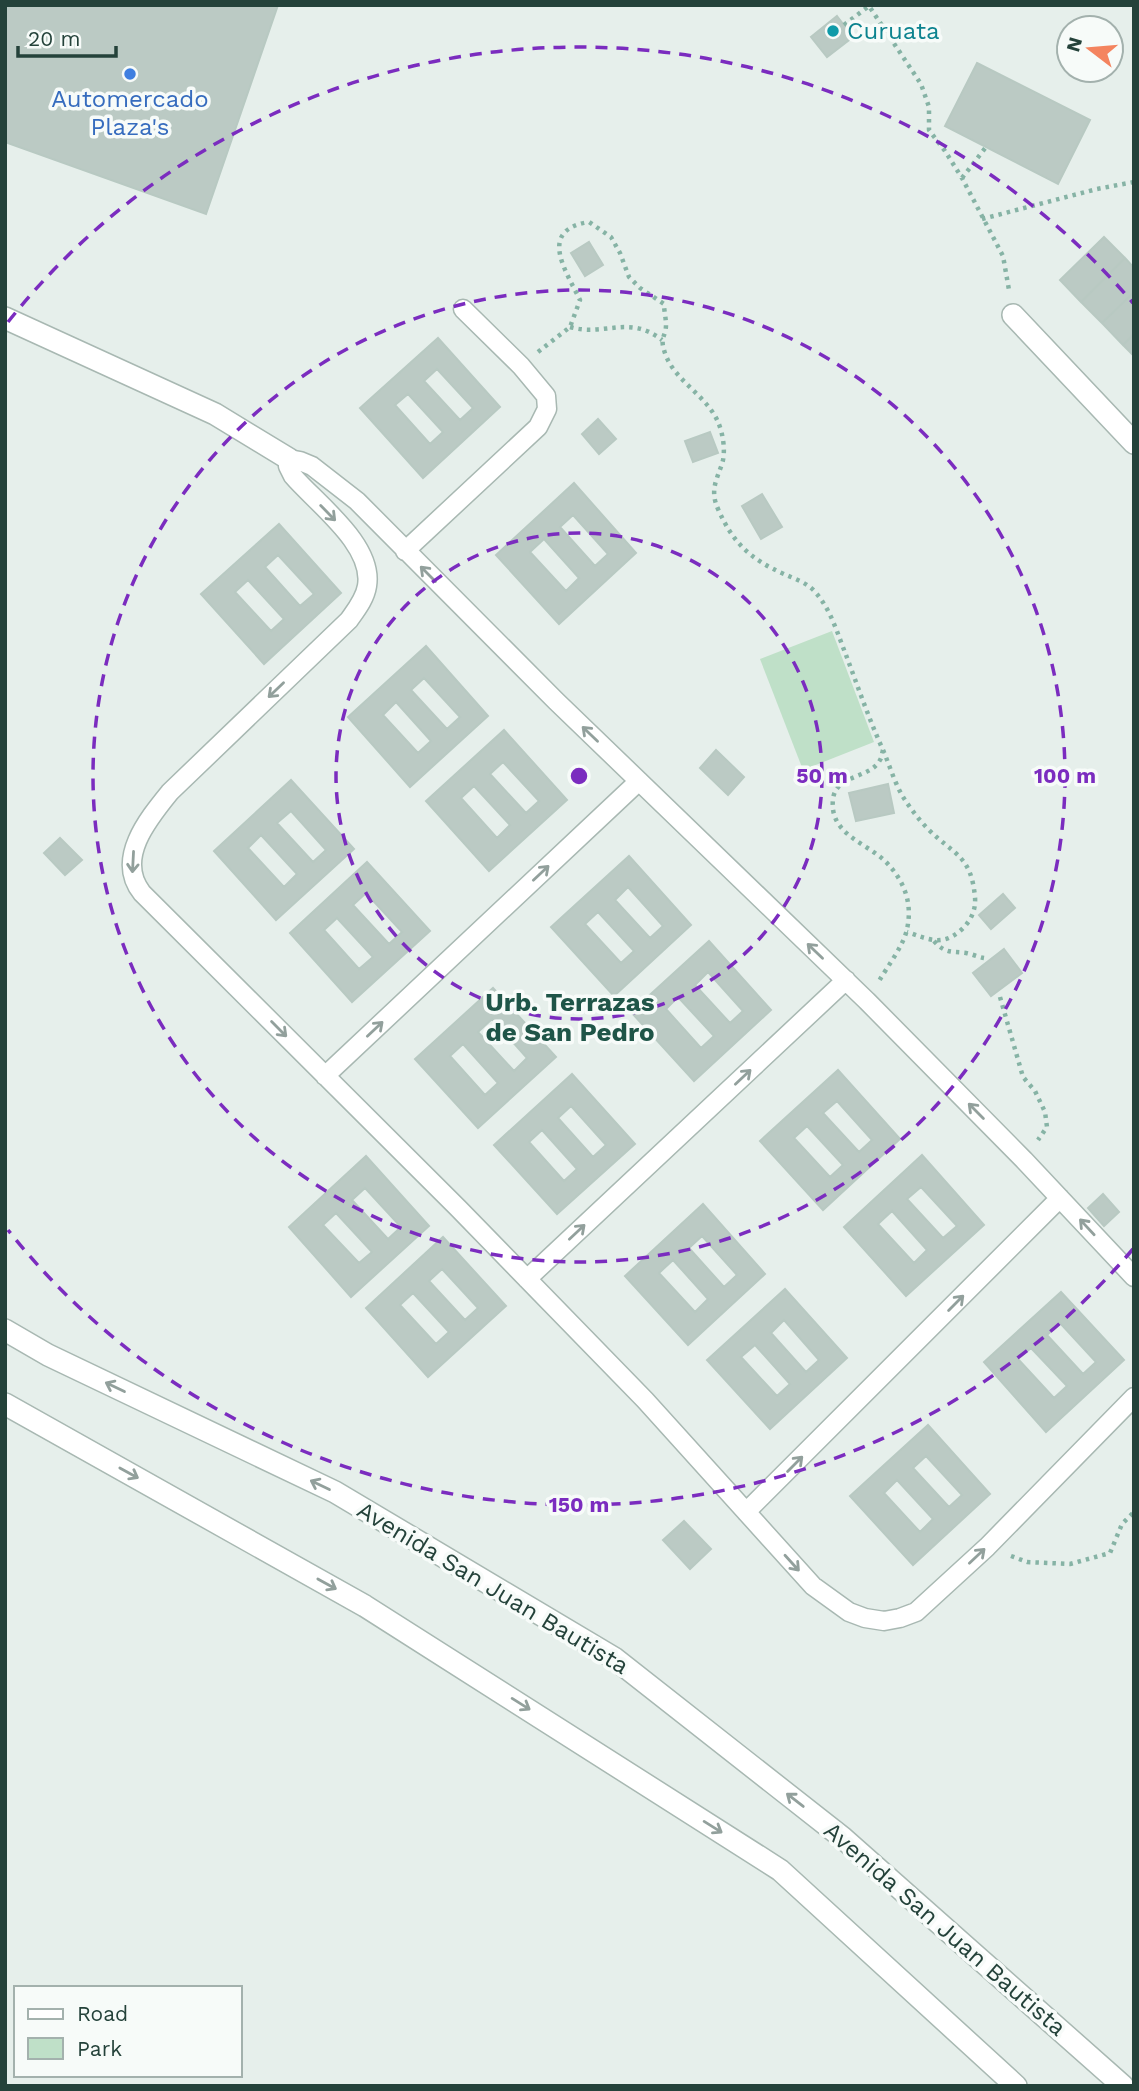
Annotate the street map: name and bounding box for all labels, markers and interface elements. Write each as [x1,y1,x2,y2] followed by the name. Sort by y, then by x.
[18,14,116,58] scale bar
[1055,14,1125,84] north arrow
[847,17,940,45] place label: Curuata
[825,23,841,39] marker: Curuata
[28,26,80,51] text: 20 m
[1061,35,1087,54] text: N
[122,66,138,82] marker: Automercado Plaza's
[51,85,209,141] place label: Automercado Plaza's
[319,504,336,521] one-way arrow
[420,565,437,582] one-way arrow
[267,682,284,699] one-way arrow
[581,725,598,742] one-way arrow
[796,763,848,788] text: 50 m
[1034,763,1096,788] text: 100 m
[567,764,591,788] centre of rings
[127,850,140,873] one-way arrow
[532,865,549,882] one-way arrow
[807,942,824,959] one-way arrow
[485,987,655,1047] district label: Urb. Terrazas de San Pedro
[366,1020,383,1037] one-way arrow
[271,1021,288,1038] one-way arrow
[734,1068,751,1085] one-way arrow
[968,1103,985,1120] one-way arrow
[1079,1218,1095,1236] one-way arrow
[568,1224,585,1241] one-way arrow
[947,1295,964,1312] one-way arrow
[105,1380,126,1393] one-way arrow
[786,1456,803,1473] one-way arrow
[118,1467,139,1480] one-way arrow
[310,1478,331,1492] one-way arrow
[549,1492,609,1517] text: 150 m
[352,1496,634,1680] street label: Avenida San Juan Bautista
[968,1548,985,1565] one-way arrow
[784,1554,800,1572] one-way arrow
[317,1577,337,1591] one-way arrow
[510,1698,530,1712] one-way arrow
[786,1792,804,1807] one-way arrow
[818,1816,1072,2042] street label: Avenida San Juan Bautista
[702,1820,722,1834] one-way arrow
[14,1986,242,2077] legend
[77,2001,128,2026] text: Road
[77,2036,122,2061] text: Park

